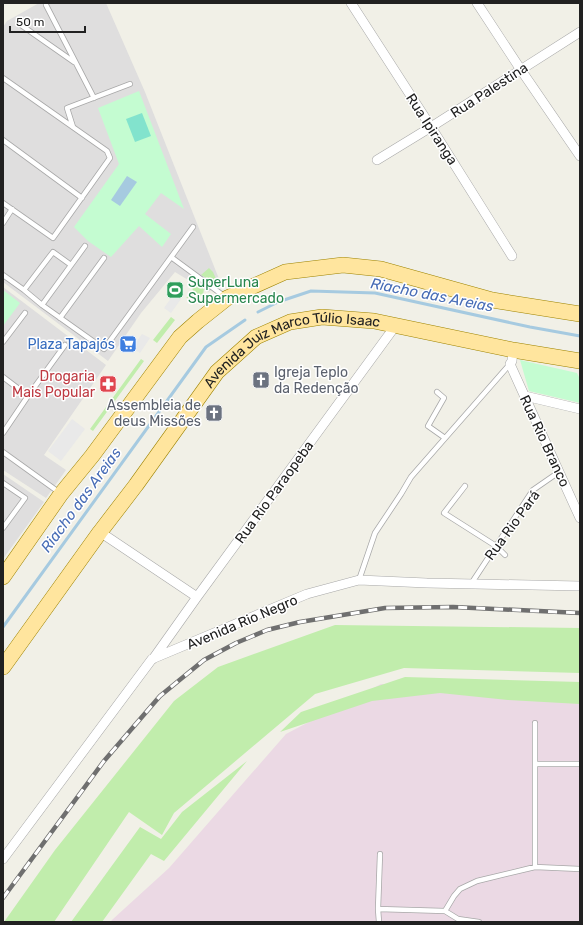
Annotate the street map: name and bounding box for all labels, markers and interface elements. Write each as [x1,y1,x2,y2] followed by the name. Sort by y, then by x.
[10,8,85,34] scale bar
[16,15,44,29] text: 50 m
[447,59,531,122] street label: Rua Palestina
[402,90,461,168] street label: Rua Ipiranga
[188,274,284,307] place label: SuperLuna Supermercado
[369,274,495,316] water label: Riacho das Areias
[165,280,185,300] sports icon: SuperLuna Supermercado
[200,309,382,391] street label: Avenida Juiz Marco Túlio Isaac
[118,334,138,354] supermarket icon: Plaza Tapajós
[27,336,115,353] place label: Plaza Tapajós
[274,364,359,397] place label: Igreja Teplo da Redenção
[12,368,96,401] place label: Drogaria Mais Popular
[251,370,271,390] church icon: Igreja Teplo da Redenção
[98,374,118,394] pharmacy icon: Drogaria Mais Popular
[516,393,573,490] street label: Rua Rio Branco
[107,397,201,430] place label: Assembleia de deus Missões
[204,403,224,423] church icon: Assembleia de deus Missões
[232,438,317,547] street label: Rua Rio Paraopeba
[37,444,125,556] water label: Riacho das Areias
[481,487,543,564] street label: Rua Rio Pará
[184,591,300,653] street label: Avenida Rio Negro

